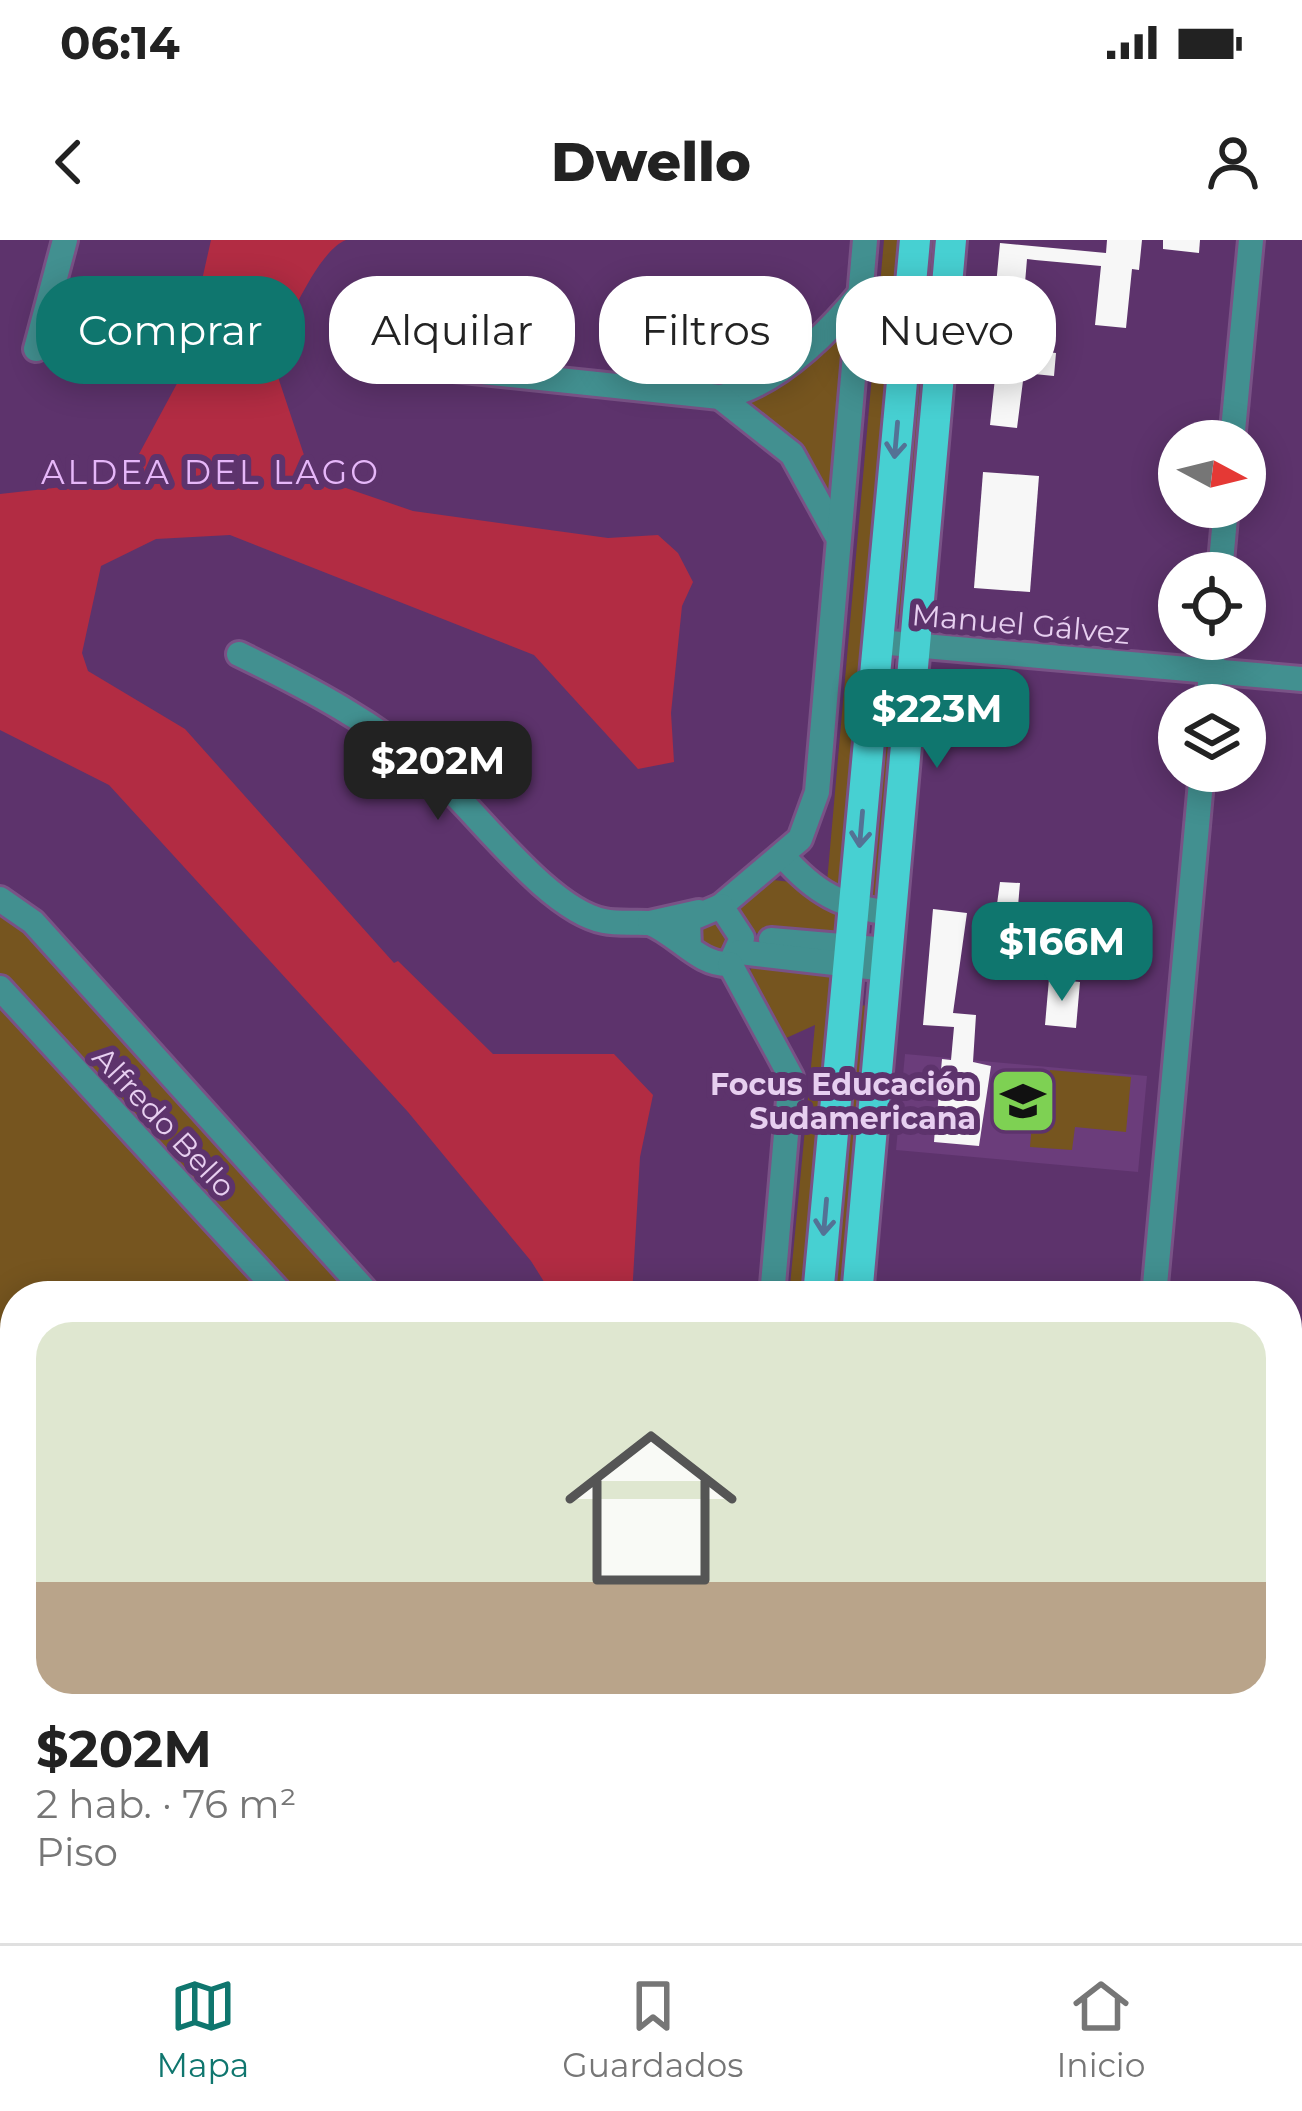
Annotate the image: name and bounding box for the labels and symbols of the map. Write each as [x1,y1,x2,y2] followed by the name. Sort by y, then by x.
[884,420,907,459] one-way arrow
[1158,420,1266,528] north arrow
[41,452,381,492] district label: ALDEA DEL LAGO
[910,596,1132,652] street label: Manuel Gálvez
[853,669,1021,771] pin: $223M
[354,721,522,823] pin: $202M
[849,808,872,847] one-way arrow
[978,902,1146,1004] pin: $166M
[85,1039,243,1205] street label: Alfredo Bello
[710,1066,976,1137] place label: Focus Educación Sudamericana
[988,1066,1058,1136] school or university icon: Focus Educación Sudamericana
[814,1197,837,1236] one-way arrow

